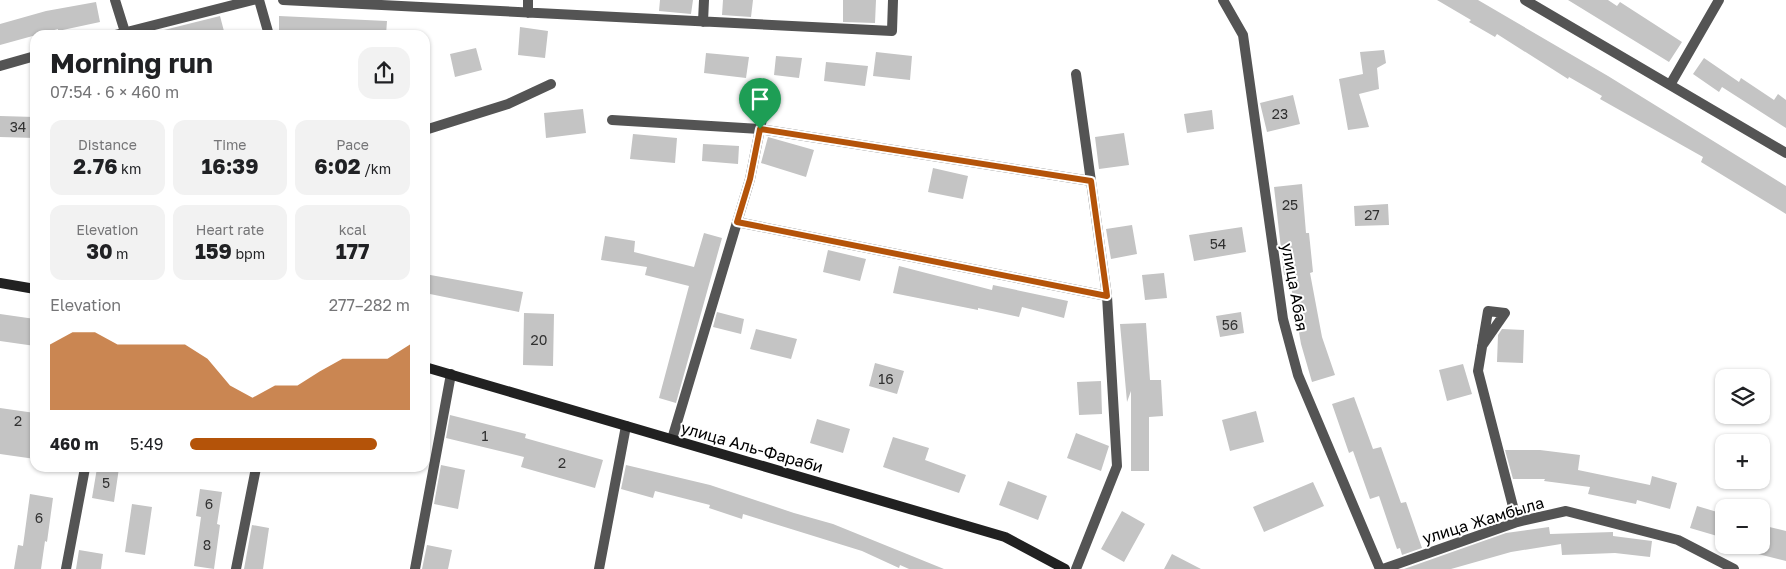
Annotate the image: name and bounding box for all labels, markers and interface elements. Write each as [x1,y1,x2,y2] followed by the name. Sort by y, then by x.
[50,46,213,79] text: Morning run
[358,47,410,99] button: share
[739,78,781,129] pin
[50,82,179,102] text: 07:54 · 6 × 460 m
[746,85,774,113] icon: arrive
[1272,105,1288,122] house number: 23
[10,118,26,135] house number: 34
[78,136,137,153] text: Distance
[214,136,246,153] text: Time
[336,136,369,153] text: Pace
[73,153,118,179] text: 2.76
[201,153,259,179] text: 16:39
[314,153,361,179] text: 6:02
[118,160,141,177] text: km
[361,160,391,177] text: /km
[1282,196,1298,213] house number: 25
[1364,206,1380,223] house number: 27
[76,221,138,238] text: Elevation
[196,221,264,238] text: Heart rate
[339,221,366,238] text: kcal
[1210,235,1226,252] house number: 54
[86,238,113,264] text: 30
[195,238,232,264] text: 159
[336,238,370,264] text: 177
[1277,241,1313,333] street label: улица Абая
[113,245,129,262] text: m
[232,245,265,262] text: bpm
[50,295,121,315] text: Elevation
[329,295,410,315] text: 277–282 m
[1222,316,1238,333] house number: 56
[531,331,547,348] house number: 20
[1715,369,1770,554] map controls
[1715,369,1770,424] button: layers
[878,370,894,387] house number: 16
[14,412,22,429] house number: 2
[679,417,825,477] street label: улица Аль-Фараби
[482,427,489,444] house number: 1
[50,434,99,454] text: 460 m
[130,434,164,454] text: 5:49
[1715,434,1770,489] button: +
[558,454,566,471] house number: 2
[102,474,110,491] house number: 5
[1420,492,1546,548] street label: улица Жамбыла
[205,495,213,512] house number: 6
[1715,499,1770,554] button: −
[35,509,43,526] house number: 6
[203,536,211,553] house number: 8

